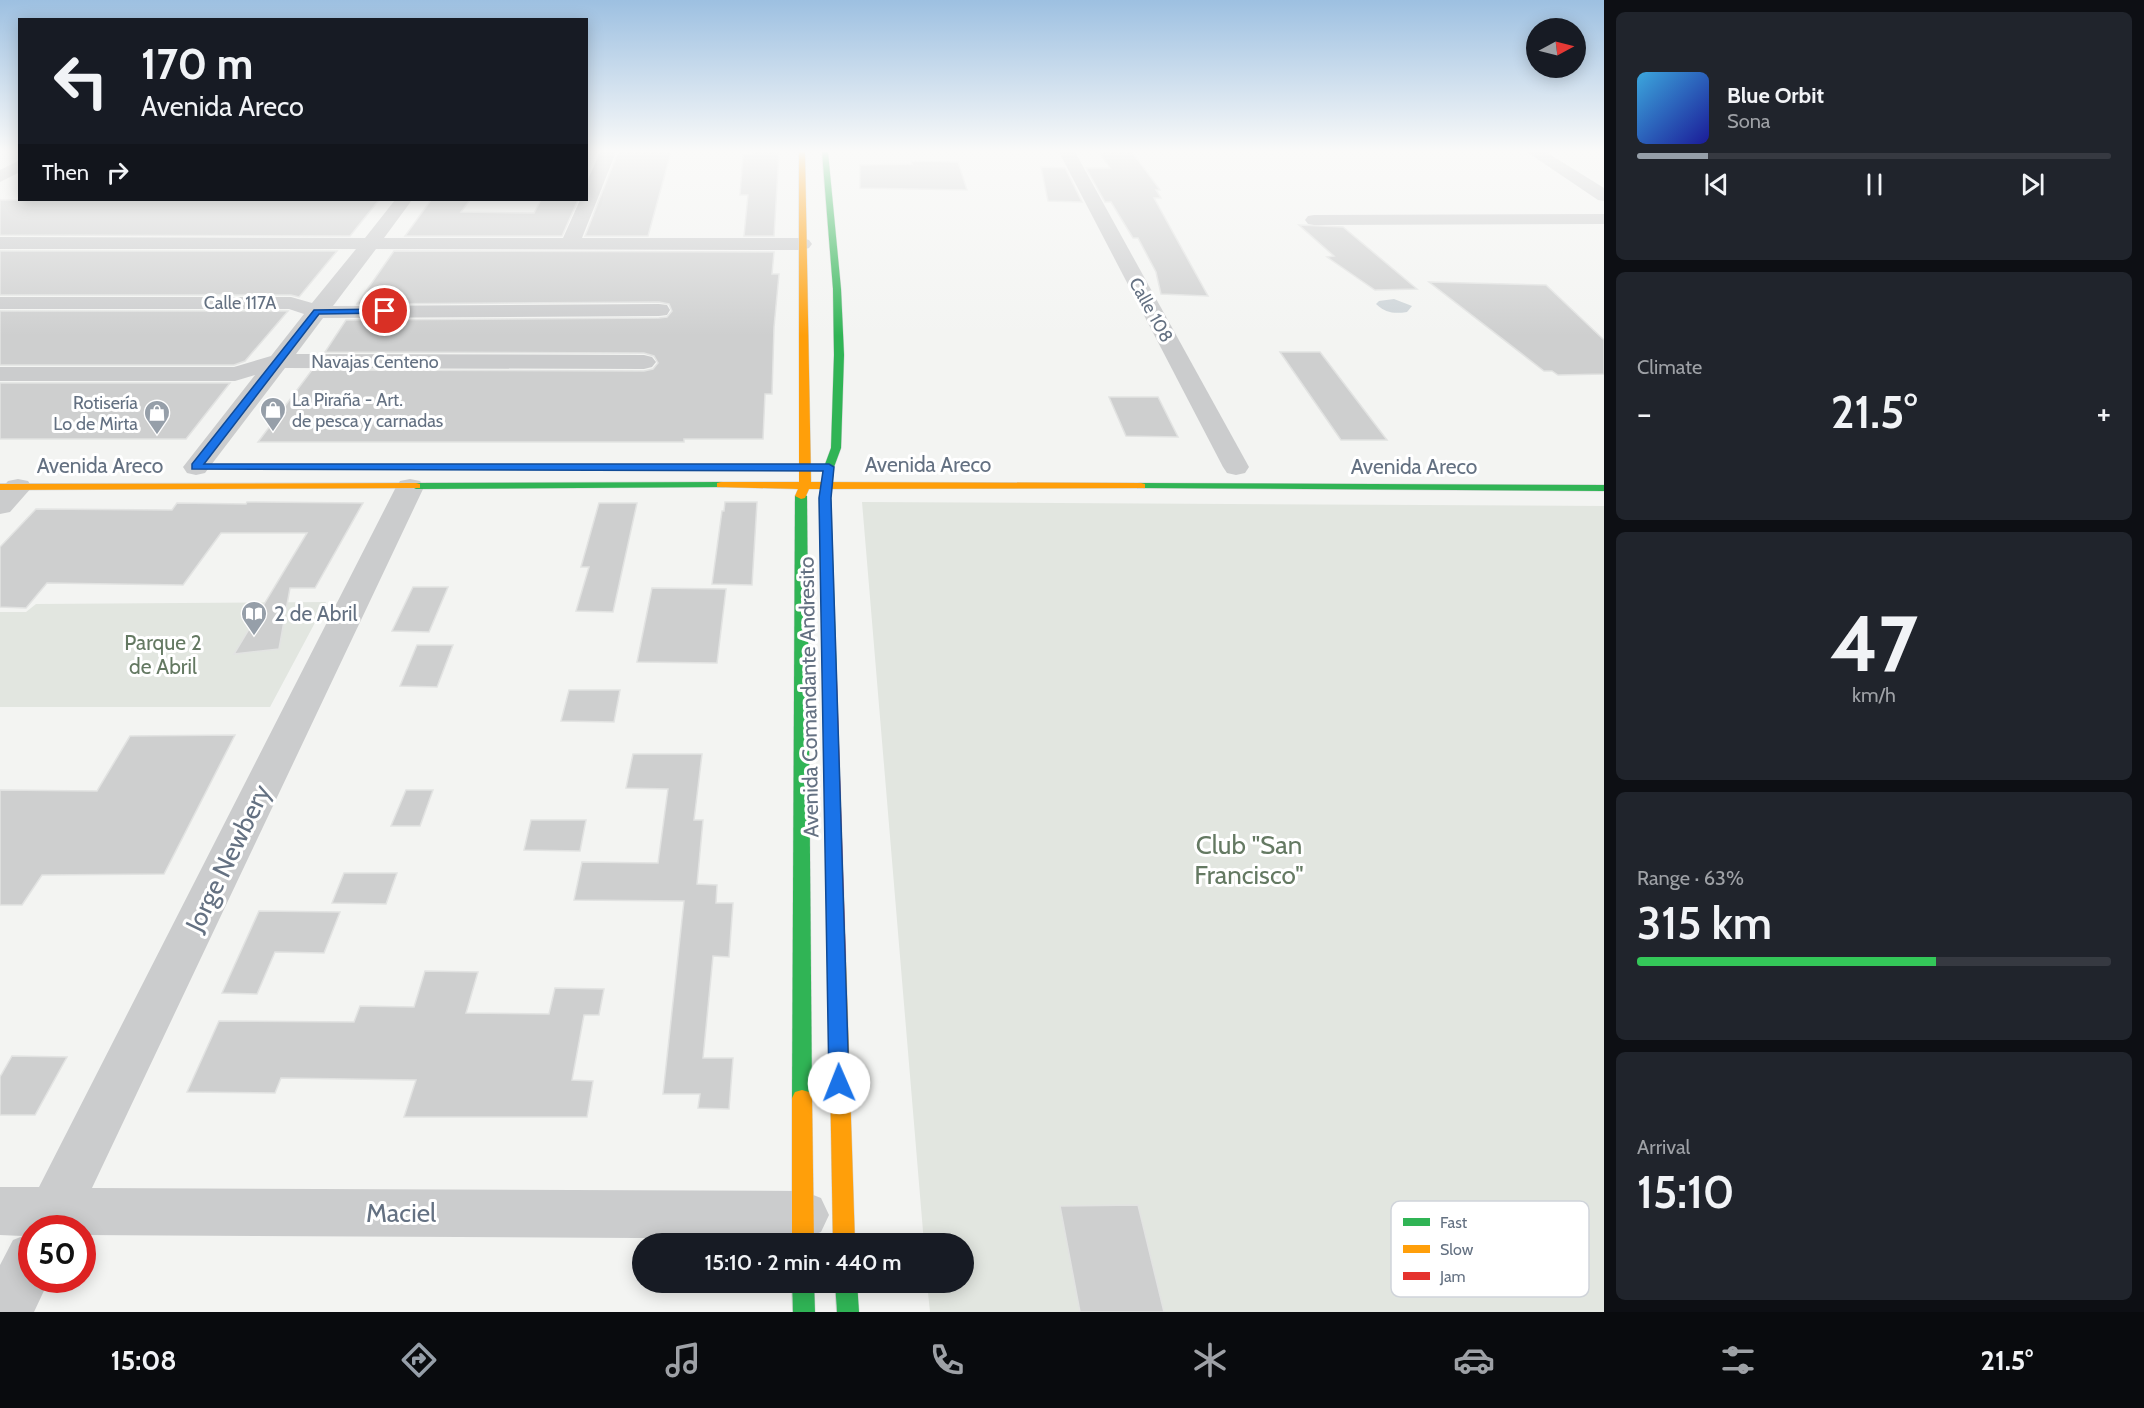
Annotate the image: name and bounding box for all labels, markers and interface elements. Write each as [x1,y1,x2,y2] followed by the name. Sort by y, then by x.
[1526,18,1586,78] north arrow
[1526,18,1586,78] map controls
[141,38,253,90] text: 170 m
[42,42,120,120] icon: left
[1727,82,1824,109] text: Blue Orbit
[141,90,304,123] text: Avenida Areco
[1727,109,1770,133] text: Sona
[101,156,134,189] icon: right
[42,159,89,186] text: Then
[1700,168,1733,201] icon: previous
[1858,168,1891,201] icon: pause
[2016,168,2049,201] icon: next
[1124,274,1178,346] street label: Calle 108
[359,285,410,336] pin
[204,292,276,314] street label: Calle 117A
[368,294,401,327] icon: arrive
[311,351,439,373] street label: Navajas Centeno
[1637,355,1702,379] text: Climate
[1831,385,1917,439] text: 21.5°
[292,389,443,432] place label: La Piraña - Art. de pesca y carnadas
[53,392,138,435] place label: Rotisería Lo de Mirta
[1637,393,1652,433] text: −
[2096,393,2111,433] text: +
[258,395,288,433] shop icon: La Piraña - Art. de pesca y carnadas
[142,398,172,436] shop icon: Rotisería Lo de Mirta
[865,452,991,477] street label: Avenida Areco
[37,453,163,478] street label: Avenida Areco
[1351,454,1477,479] street label: Avenida Areco
[794,556,823,838] street label: Avenida Comandante Andresito
[1830,596,1918,691] text: 47
[239,599,269,637] library icon: 2 de Abril
[274,601,358,626] place label: 2 de Abril
[124,630,202,679] park label: Parque 2 de Abril
[1852,683,1896,707] text: km/h
[178,779,277,938] street label: Jorge Newbery
[1194,829,1304,891] park label: Club "San Francisco"
[1637,866,1744,890] text: Range · 63%
[1637,896,1772,950] text: 315 km
[807,1051,871,1115] position arrow
[1637,1135,1690,1159] text: Arrival
[1637,1165,1734,1219] text: 15:10
[366,1197,436,1229] street label: Maciel
[1391,1201,1589,1297] legend
[1440,1213,1468,1232] text: Fast
[18,1215,96,1293] speed limit sign: 50
[1440,1240,1474,1259] text: Slow
[705,1249,901,1276] text: 15:10 · 2 min · 440 m
[1439,1267,1466,1286] text: Jam
[398,1339,440,1381] icon: directions
[662,1339,704,1381] icon: music
[926,1339,968,1381] icon: phone
[1189,1339,1231,1381] icon: climate
[1453,1339,1495,1381] icon: car
[1717,1339,1759,1381] icon: filters
[111,1344,177,1377] text: 15:08
[1981,1344,2033,1377] text: 21.5°

